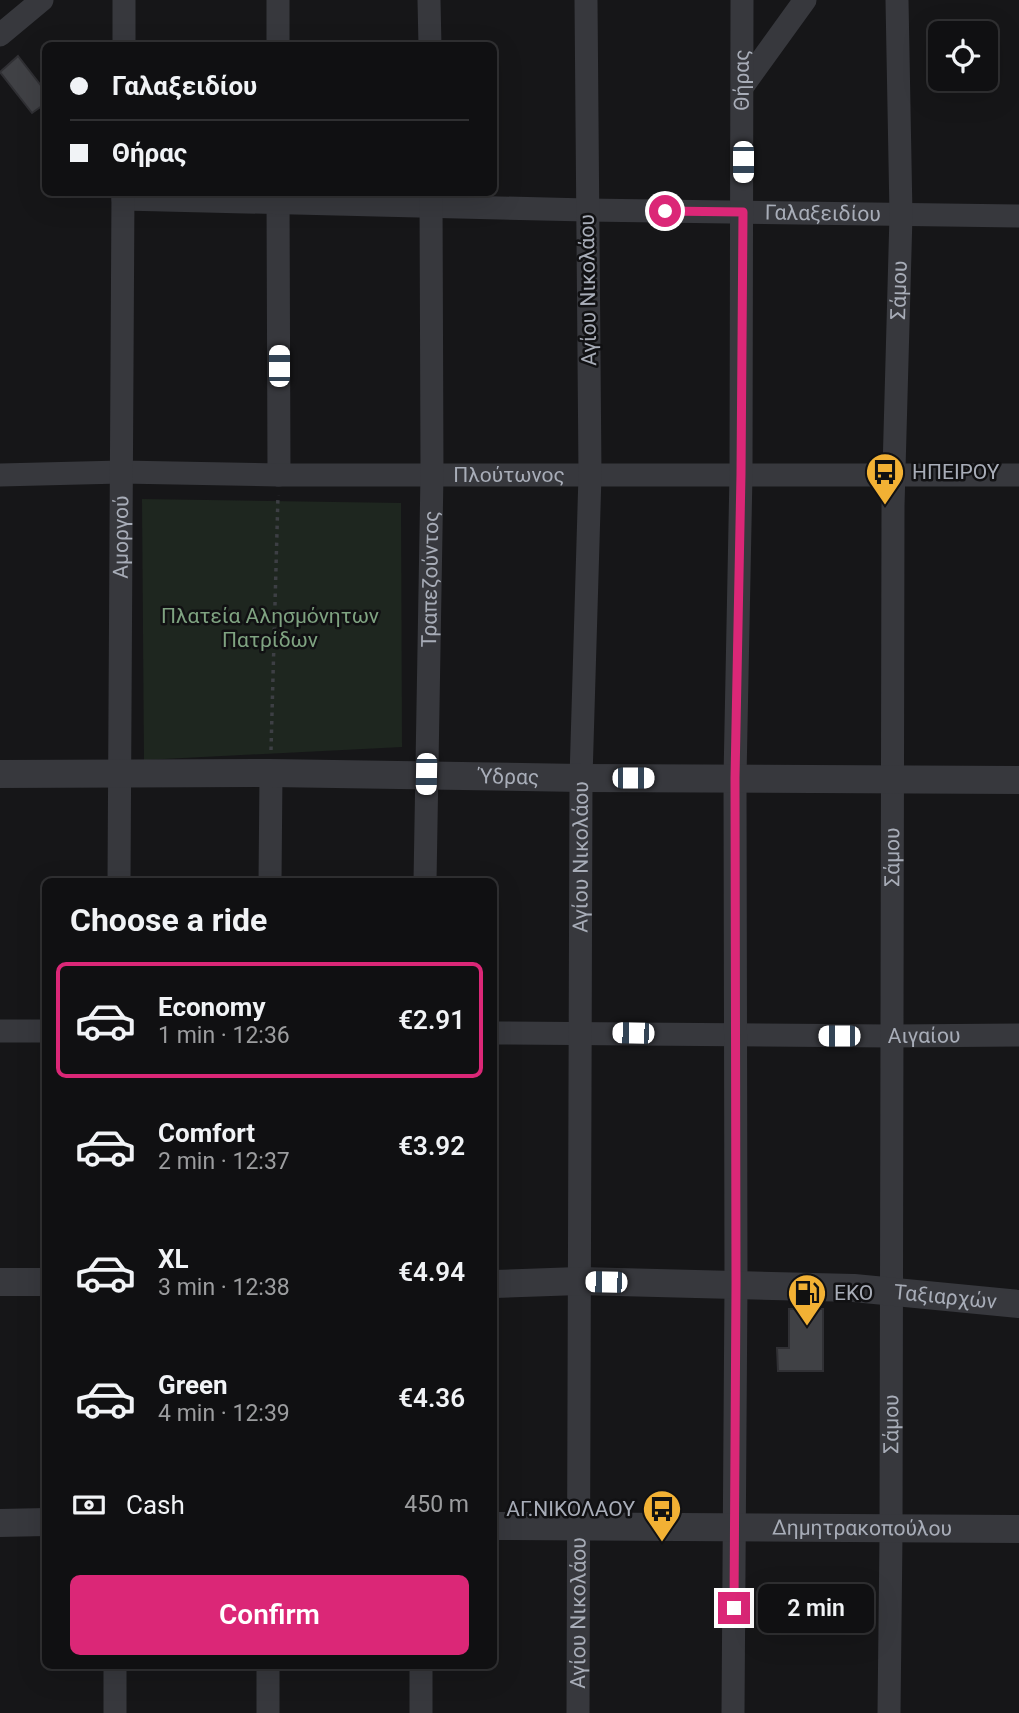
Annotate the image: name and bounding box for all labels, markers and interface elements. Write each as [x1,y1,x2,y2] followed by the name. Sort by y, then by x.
[928,21,998,91] map controls
[928,21,998,91] button: locate
[730,49,754,111] street label: Θήρας
[112,71,257,101] text: Γαλαξειδίου
[112,138,187,168] text: Θήρας
[733,141,754,183] car
[649,195,681,227] route start
[765,200,881,226] street label: Γαλαξειδίου
[575,214,601,366] street label: Αγίου Νικολάου
[886,260,912,320] street label: Σάμου
[269,345,290,387] car
[864,451,906,506] bus stop icon: ΗΠΕΙΡΟΥ
[912,460,1000,484] place label: ΗΠΕΙΡΟΥ
[453,463,565,487] street label: Πλούτωνος
[109,495,133,579] street label: Αμοργού
[417,510,443,648] street label: Τραπεζούντος
[161,604,379,652] park label: Πλατεία Αλησμόνητων Πατρίδων
[416,753,437,795] car
[477,764,539,789] street label: Ύδρας
[613,768,655,789] car
[569,781,593,933] street label: Αγίου Νικολάου
[880,827,904,887] street label: Σάμου
[70,901,267,939] text: Choose a ride
[74,989,137,1052] icon: car
[158,992,265,1022] text: Economy
[398,1005,465,1035] text: €2.91
[158,1022,290,1049] text: 1 min · 12:36
[612,1022,655,1044] car
[888,1023,960,1048] street label: Αιγαίου
[819,1026,861,1047] car
[74,1115,137,1178] icon: car
[158,1118,255,1148] text: Comfort
[398,1131,465,1161] text: €3.92
[158,1148,290,1175] text: 2 min · 12:37
[74,1241,137,1304] icon: car
[158,1244,189,1274] text: XL
[398,1257,465,1287] text: €4.94
[585,1271,628,1293] car
[786,1272,828,1327] fuel station icon: EKO
[158,1274,290,1301] text: 3 min · 12:38
[893,1280,998,1314] street label: Ταξιαρχών
[834,1281,873,1305] place label: EKO
[74,1367,137,1430] icon: car
[158,1370,228,1400] text: Green
[398,1383,465,1413] text: €4.36
[879,1394,903,1454] street label: Σάμου
[158,1400,290,1427] text: 4 min · 12:39
[70,1486,108,1524] icon: cash
[641,1488,683,1543] bus stop icon: ΑΓ.ΝΙΚΟΛΑΟΥ
[126,1490,185,1520] text: Cash
[404,1491,469,1518] text: 450 m
[506,1497,635,1521] place label: ΑΓ.ΝΙΚΟΛΑΟΥ
[772,1516,952,1541] street label: Δημητρακοπούλου
[566,1537,591,1689] street label: Αγίου Νικολάου
[70,1575,469,1655] button: Confirm
[758,1584,874,1632] callout: 2 min
[718,1592,750,1624] route end
[787,1595,845,1622] text: 2 min

